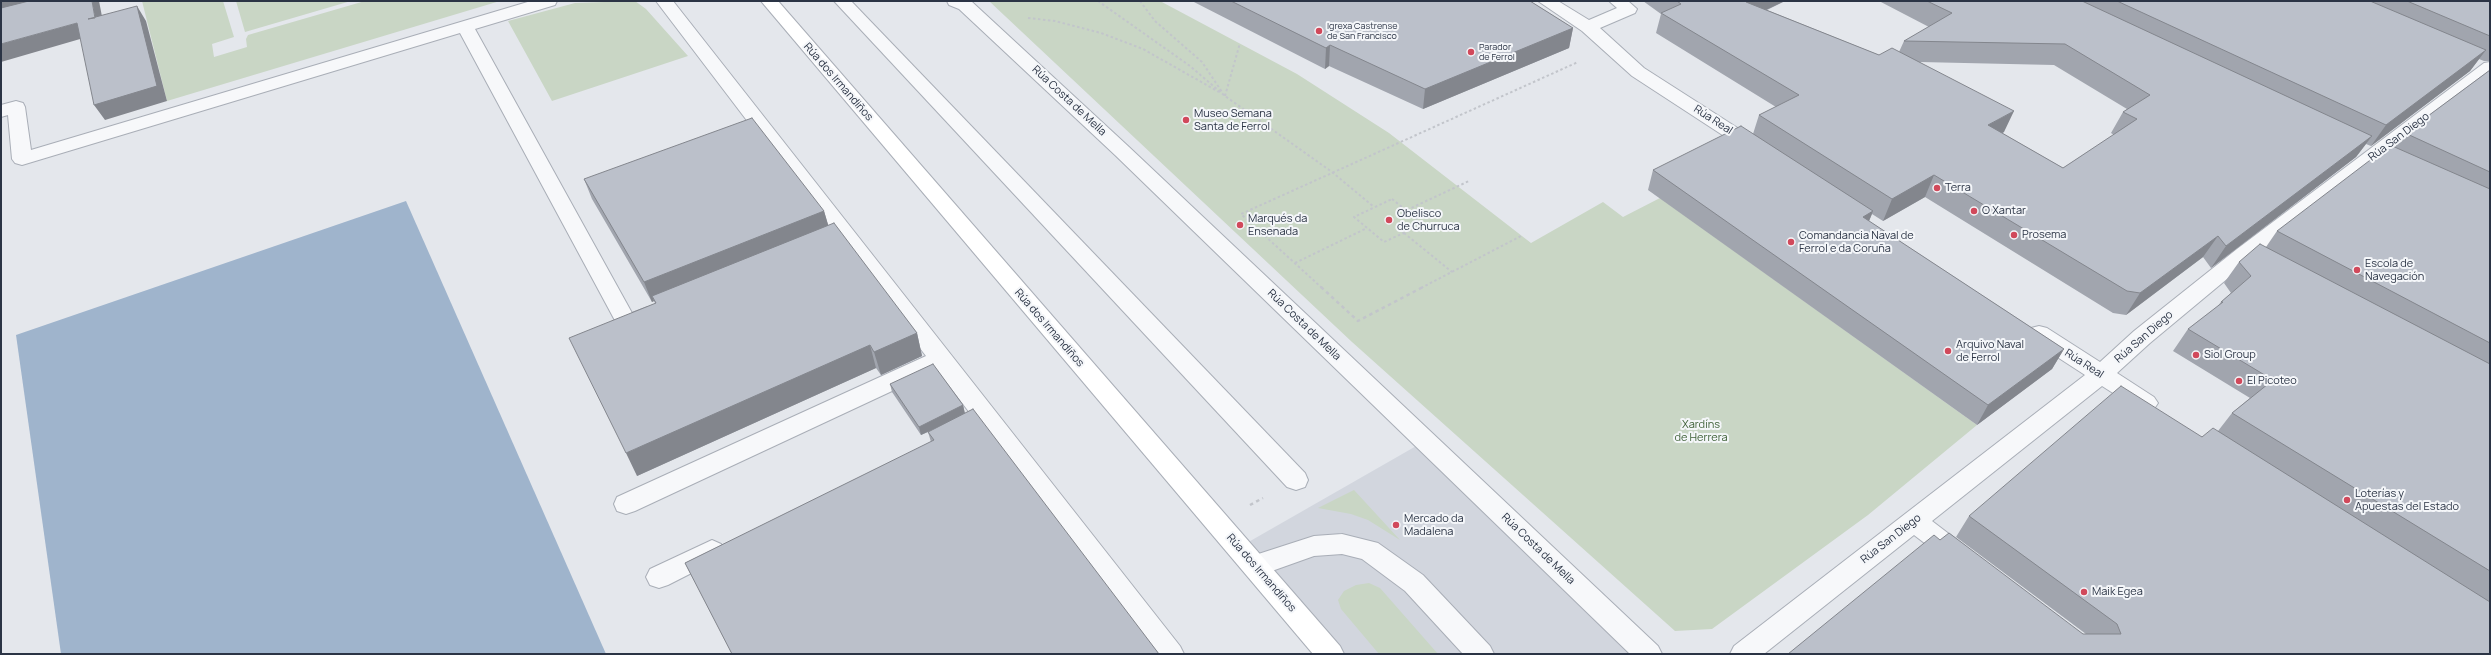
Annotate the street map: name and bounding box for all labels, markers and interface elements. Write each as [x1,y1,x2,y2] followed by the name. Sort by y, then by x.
[1327,21,1397,42] place label: Igrexa Castrense de San Francisco
[1314,26,1324,36] marker: Igrexa Castrense de San Francisco
[801,40,875,124] street label: Rúa dos Irmandiños
[1479,42,1515,63] place label: Parador de Ferrol
[1466,47,1476,57] marker: Parador de Ferrol
[1029,63,1109,139] street label: Rúa Costa de Mella
[1691,103,1735,137] street label: Rúa Real
[1194,107,1272,133] place label: Museo Semana Santa de Ferrol
[2366,110,2432,164] street label: Rúa San Diego
[1181,115,1191,125] marker: Museo Semana Santa de Ferrol
[1945,181,1971,195] place label: Terra
[1932,183,1942,193] marker: Terra
[1982,204,2026,218] place label: O Xantar
[1969,206,1979,216] marker: O Xantar
[1397,207,1460,233] place label: Obelisco de Churruca
[1248,212,1307,238] place label: Marqués da Ensenada
[1384,215,1394,225] marker: Obelisco de Churruca
[1235,220,1245,230] marker: Marqués da Ensenada
[2022,228,2066,242] place label: Prosema
[1799,229,1914,255] place label: Comandancia Naval de Ferrol e da Coruña
[2009,230,2019,240] marker: Prosema
[1786,237,1796,247] marker: Comandancia Naval de Ferrol e da Coruña
[2365,257,2424,283] place label: Escola de Navegación
[2352,265,2362,275] marker: Escola de Navegación
[1012,286,1086,370] street label: Rúa dos Irmandiños
[1265,287,1343,363] street label: Rúa Costa de Mella
[2112,308,2176,366] street label: Rúa San Diego
[1956,338,2024,364] place label: Arquivo Naval de Ferrol
[1943,346,1953,356] marker: Arquivo Naval de Ferrol
[2062,347,2106,381] street label: Rúa Real
[2204,348,2256,362] place label: Siol Group
[2191,350,2201,360] marker: Siol Group
[2247,374,2297,388] place label: El Picoteo
[2234,376,2244,386] marker: El Picoteo
[1674,418,1728,444] park label: Xardíns de Herrera
[2355,487,2459,513] place label: Loterías y Apuestas del Estado
[2342,495,2352,505] marker: Loterías y Apuestas del Estado
[1499,511,1577,587] street label: Rúa Costa de Mella
[1858,511,1924,567] street label: Rúa San Diego
[1404,512,1464,538] place label: Mercado da Madalena
[1391,520,1401,530] marker: Mercado da Madalena
[1224,531,1298,615] street label: Rúa dos Irmandiños
[2092,585,2143,599] place label: Maik Egea
[2079,587,2089,597] marker: Maik Egea

